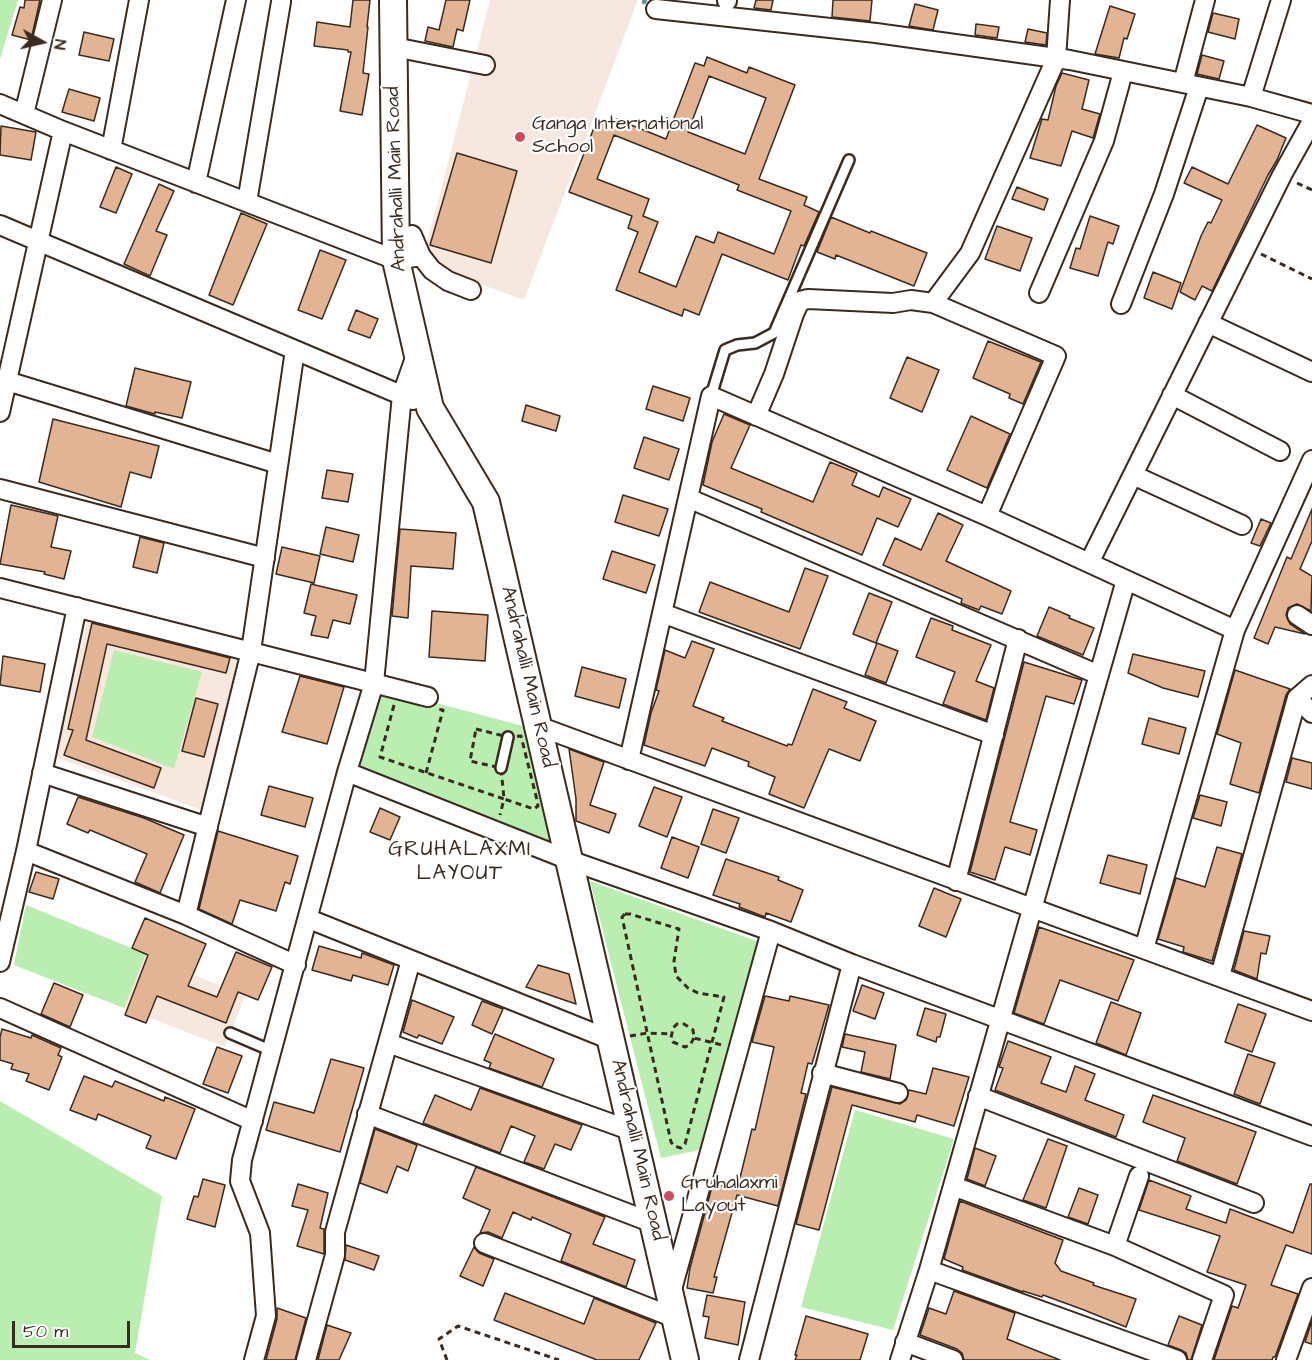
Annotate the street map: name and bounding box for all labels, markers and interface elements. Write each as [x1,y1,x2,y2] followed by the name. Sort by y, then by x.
[12,12,72,72] north arrow
[48,38,71,51] text: N
[382,86,412,272] street label: Andrahalli Main Road
[532,113,703,160] place label: Ganga International School
[513,130,527,144] marker: Ganga International School
[494,584,560,770] street label: Andrahalli Main Road
[388,838,532,888] district label: GRUHALAXMI LAYOUT
[604,1057,670,1243] street label: Andrahalli Main Road
[681,1172,777,1219] place label: Gruhalaxmi Layout
[662,1189,676,1203] marker: Gruhalaxmi Layout
[15,1309,134,1347] scale bar
[23,1319,68,1344] text: 50 m

